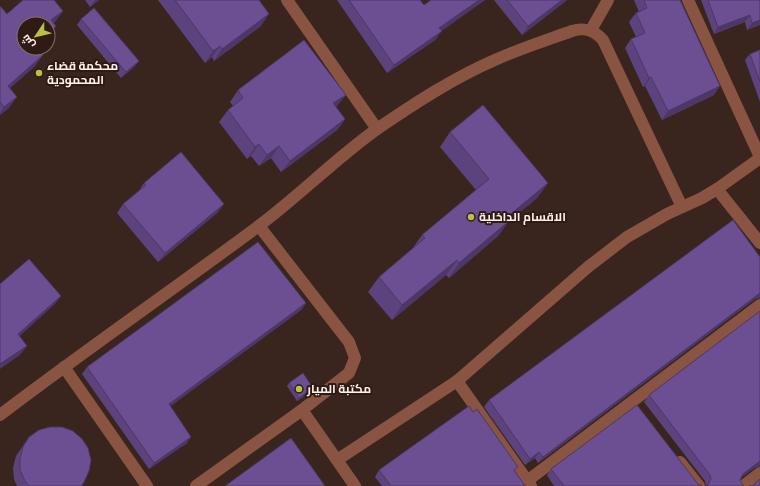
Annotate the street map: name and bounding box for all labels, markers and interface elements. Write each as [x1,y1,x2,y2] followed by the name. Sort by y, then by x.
[16,16,56,56] north arrow
[17,32,38,52] text: ش
[47,57,118,88] place label: محكمة قضاء المحمودية
[34,68,44,78] marker: محكمة قضاء المحمودية
[479,208,566,225] place label: الاقسام الداخلية
[466,212,476,222] marker: الاقسام الداخلية
[306,380,371,397] place label: مكتبة الميار
[294,384,304,394] marker: مكتبة الميار

